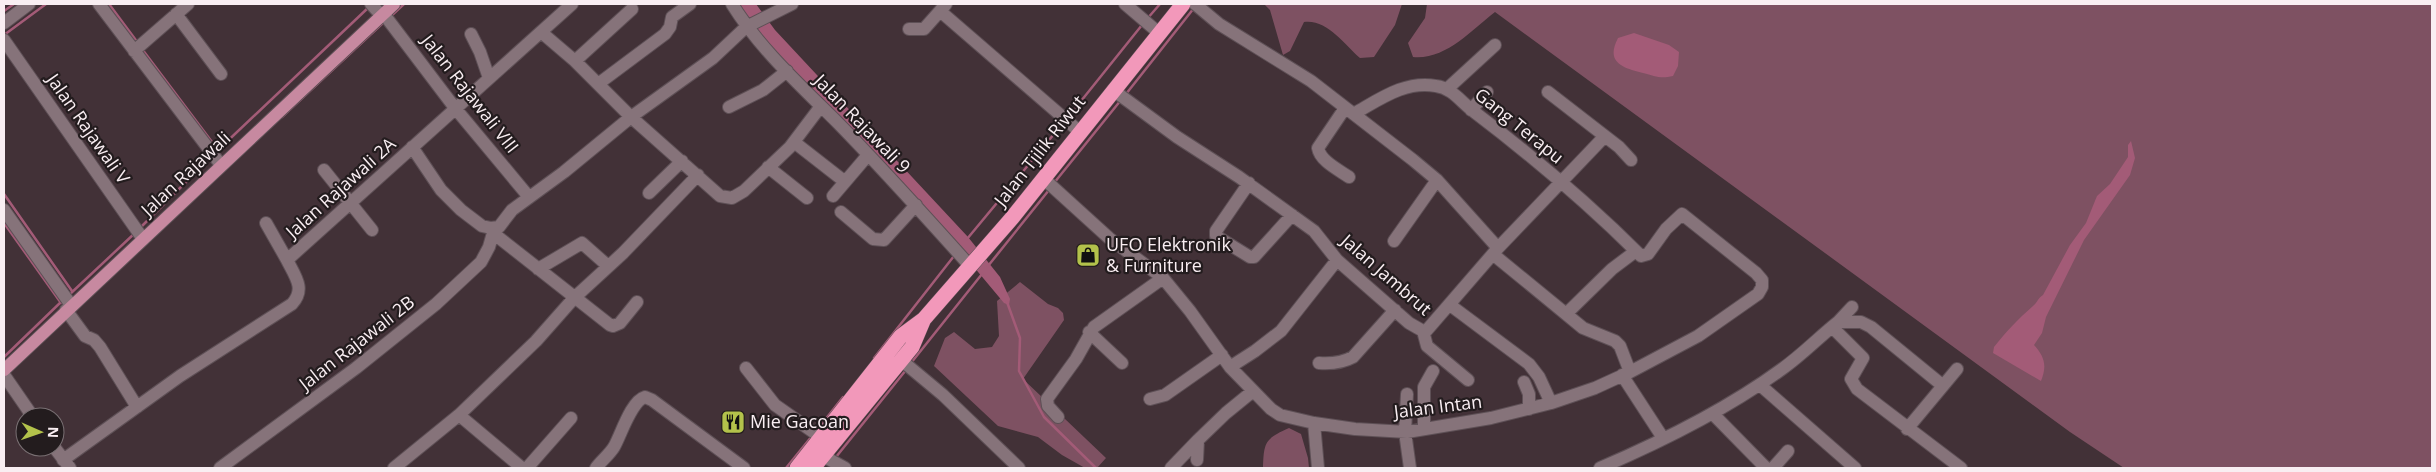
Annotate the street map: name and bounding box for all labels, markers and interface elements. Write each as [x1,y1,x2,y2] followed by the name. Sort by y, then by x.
[416,28,525,158] street label: Jalan Rajawali VIII
[41,67,136,188] street label: Jalan Rajawali V
[808,67,916,178] street label: Jalan Rajawali 9
[1470,82,1569,169] street label: Gang Terapu
[987,90,1090,212] street label: Jalan Tjilik Riwut
[134,126,235,222] street label: Jalan Rajawali
[279,131,401,244] street label: Jalan Rajawali 2A
[1335,227,1437,320] street label: Jalan Jambrut
[1106,232,1231,277] place label: UFO Elektronik & Furniture
[1075,242,1101,268] shop icon: UFO Elektronik & Furniture
[292,290,419,396] street label: Jalan Rajawali 2B
[1390,389,1483,424] street label: Jalan Intan
[15,407,65,457] north arrow
[720,409,746,435] restaurant icon: Mie Gacoan
[750,409,849,433] place label: Mie Gacoan
[44,426,63,438] text: N

